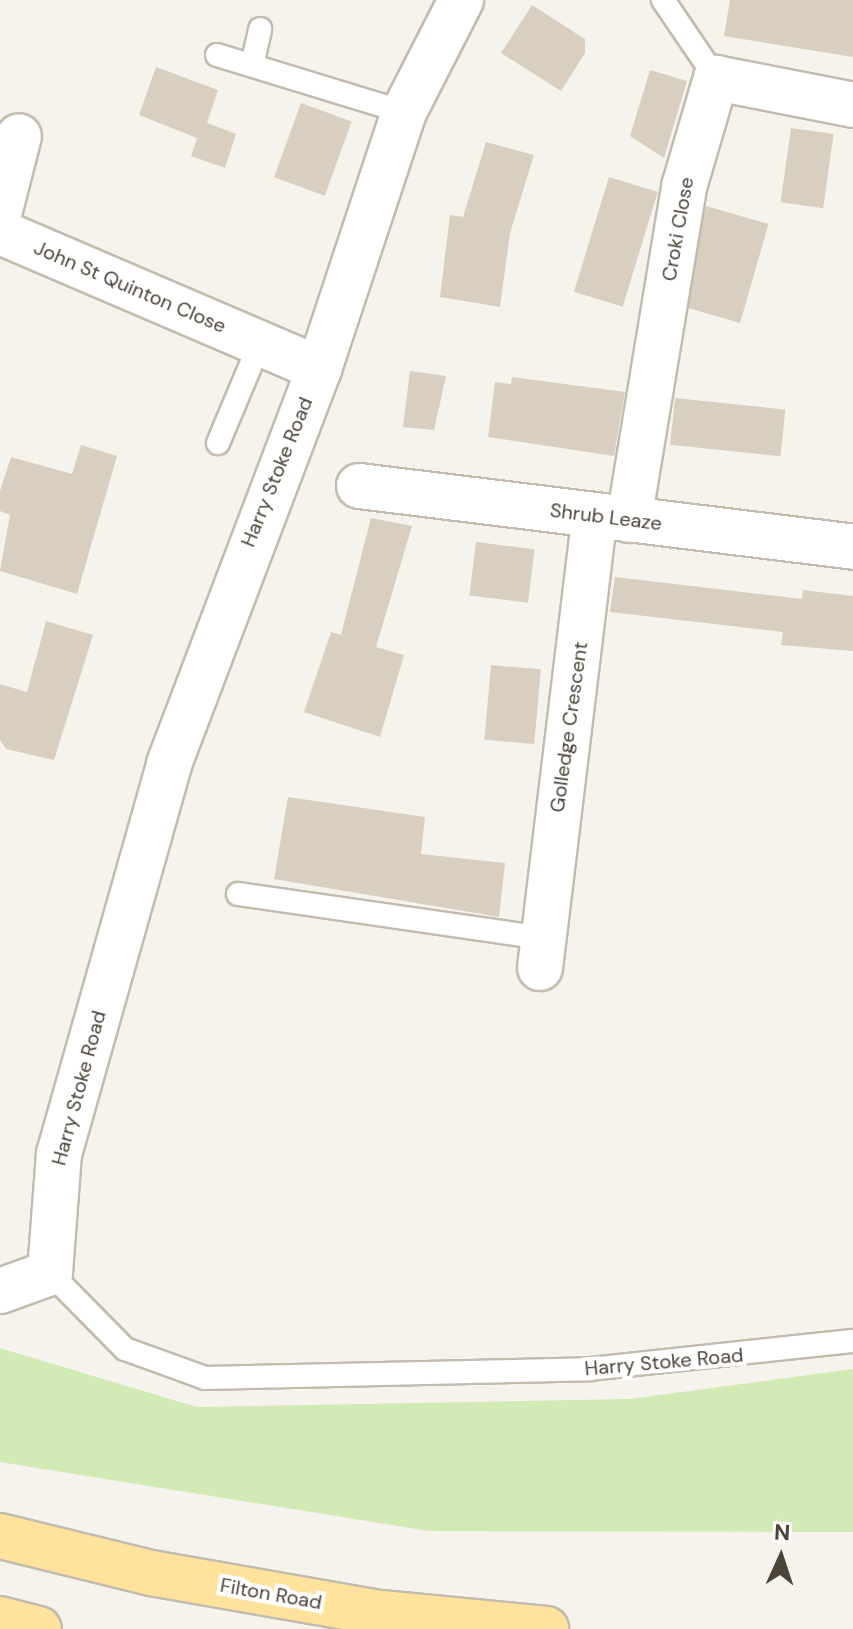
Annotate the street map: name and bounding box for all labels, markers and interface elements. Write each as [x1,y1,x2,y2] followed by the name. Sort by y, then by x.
[657,175,699,283] street label: Croki Close
[30,236,230,338] street label: John St Quinton Close
[236,394,318,550] street label: Harry Stoke Road
[549,498,663,536] street label: Shrub Leaze
[545,640,593,814] street label: Golledge Crescent
[47,1008,111,1168] street label: Harry Stoke Road
[584,1343,744,1381] street label: Harry Stoke Road
[741,1517,821,1597] north arrow
[774,1518,791,1547] text: N
[218,1573,324,1615] street label: Filton Road

